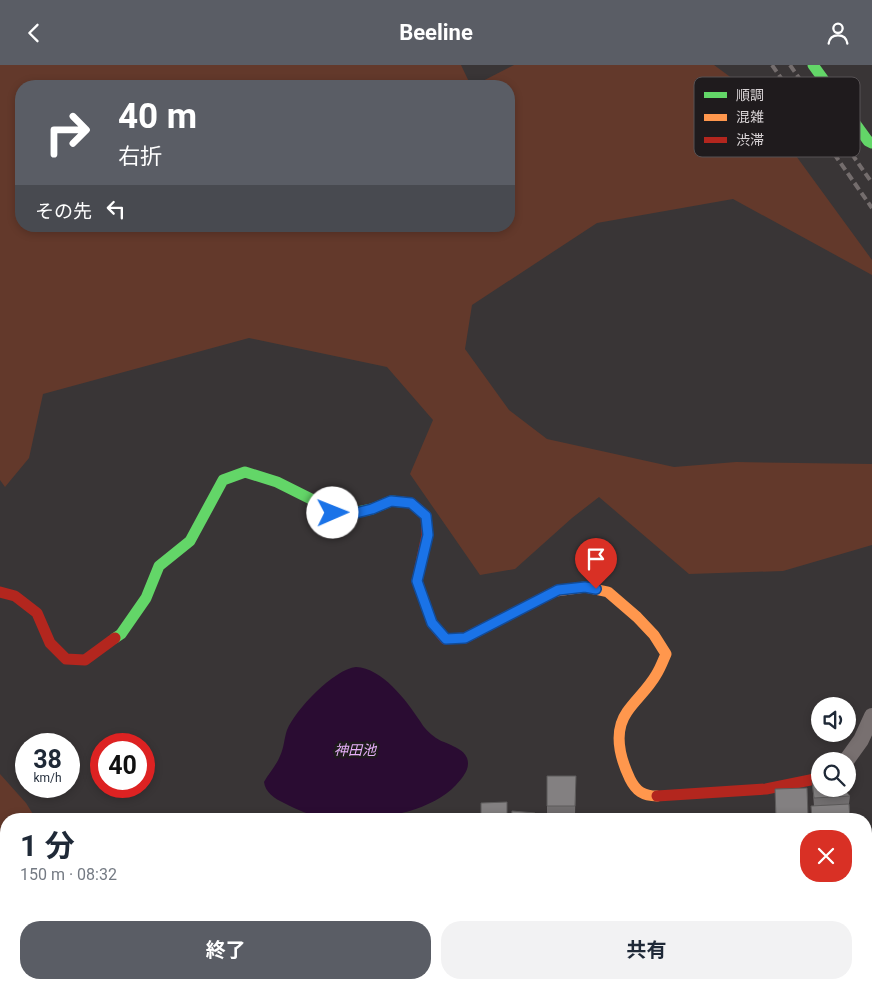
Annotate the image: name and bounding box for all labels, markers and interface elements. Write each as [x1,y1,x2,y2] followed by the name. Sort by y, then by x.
[20,19,48,47] icon: back
[824,19,852,47] icon: person
[399,20,473,45] text: Beeline
[694,77,860,157] legend
[736,87,764,103] text: 順調
[118,96,197,137] text: 40 m
[35,100,100,165] icon: right
[736,109,764,125] text: 混雑
[736,132,764,148] text: 渋滞
[118,144,162,169] text: 右折
[102,195,130,223] icon: left
[35,200,92,223] text: その先
[306,486,358,538] position arrow
[575,538,617,589] pin
[582,545,610,573] icon: arrive
[811,697,856,797] map controls
[811,697,856,742] button: sound
[90,733,155,798] speed limit sign: 40
[334,742,378,758] water label: 神田池
[33,745,62,774] text: 38
[811,752,856,797] button: search
[33,771,62,785] text: km/h
[20,828,75,863] text: 1 分
[800,830,852,882] button: close
[20,865,117,884] text: 150 m · 08:32
[20,921,431,979] button: 終了
[441,921,852,979] button: 共有

